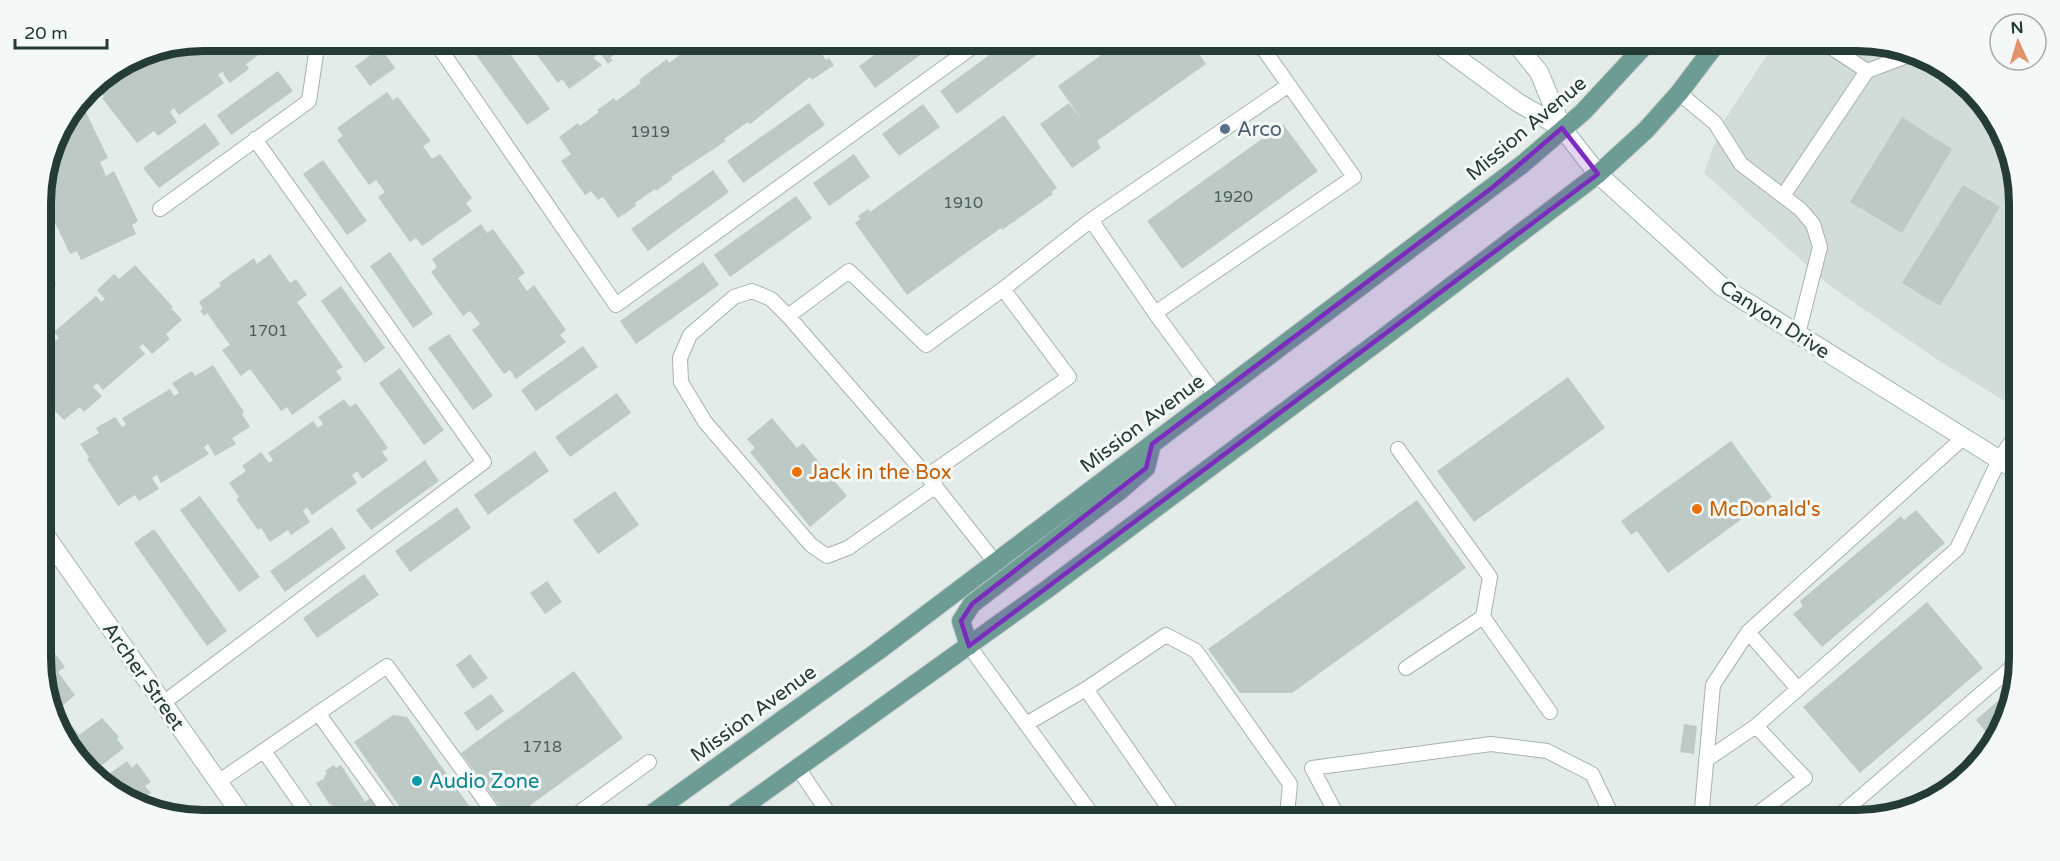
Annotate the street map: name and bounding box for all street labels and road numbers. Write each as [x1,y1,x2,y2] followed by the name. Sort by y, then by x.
[1462,72,1592,186] street label: Mission Avenue
[1715,275,1834,364] street label: Canyon Drive
[1076,369,1209,478] street label: Mission Avenue
[97,618,189,735] street label: Archer Street
[686,660,821,767] street label: Mission Avenue

